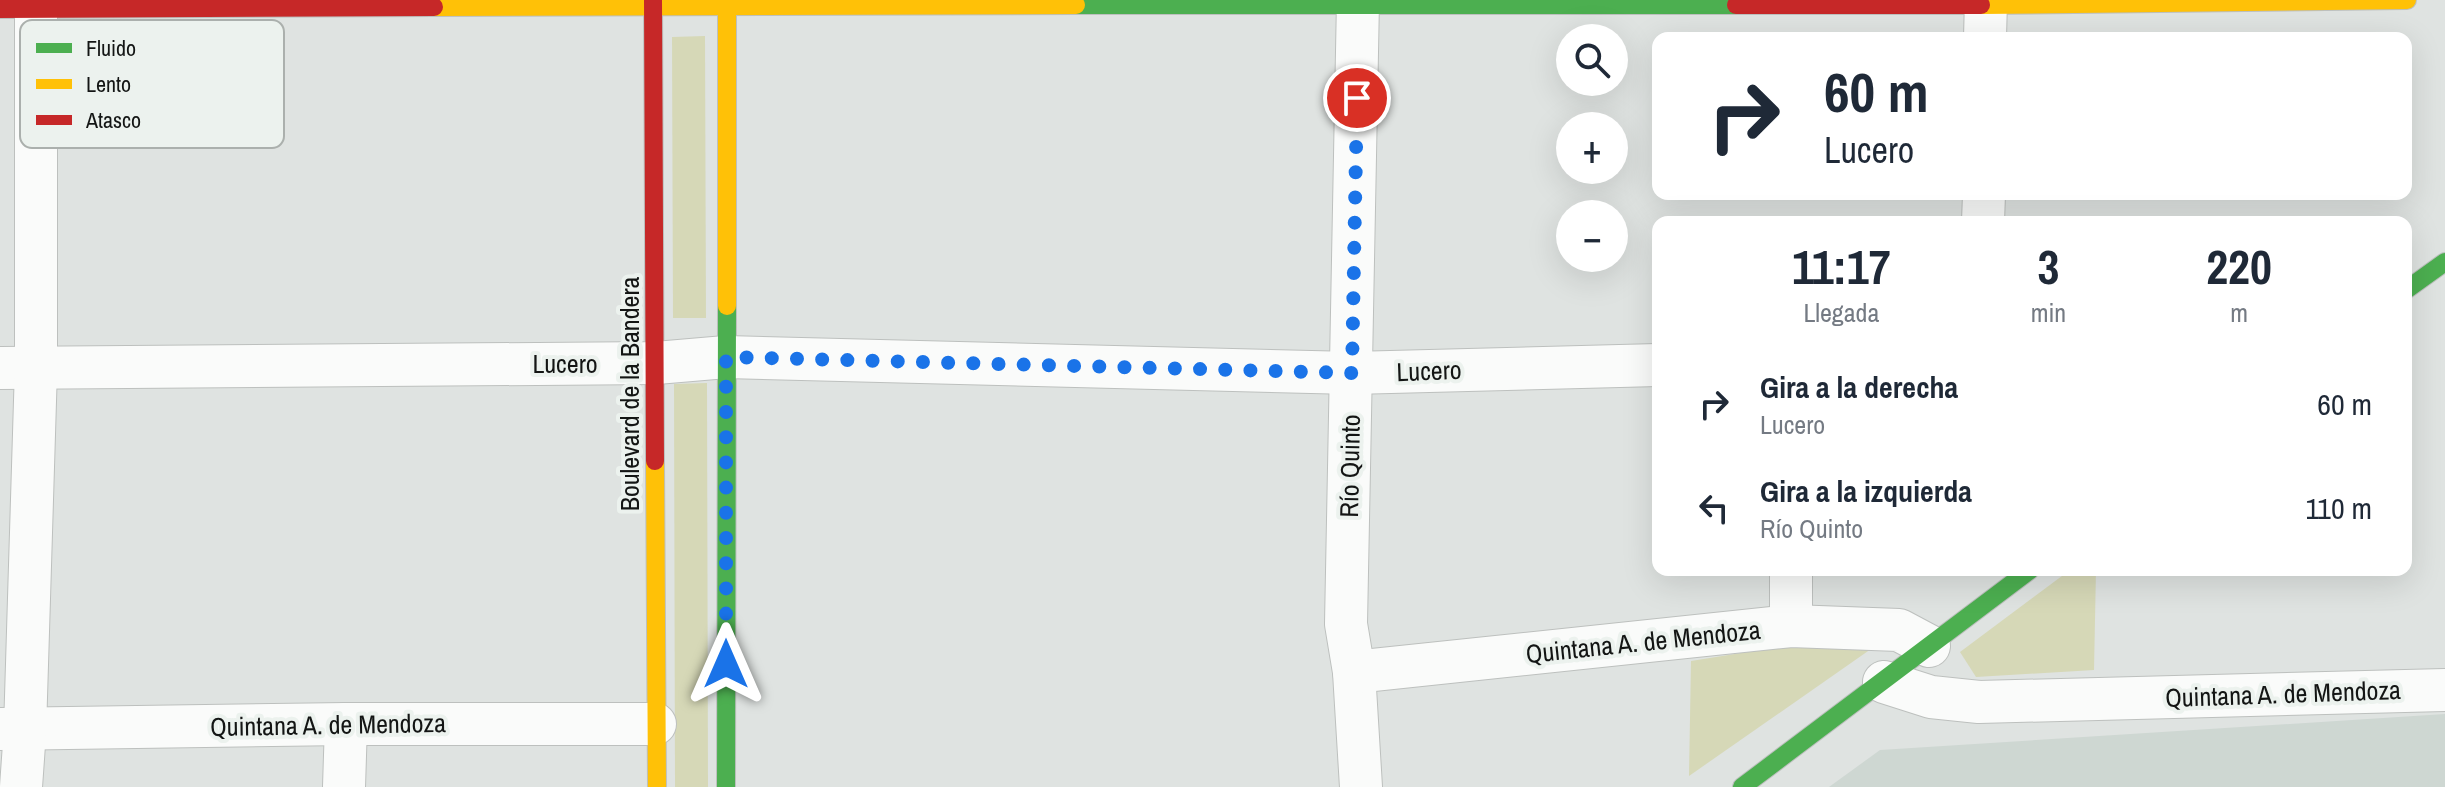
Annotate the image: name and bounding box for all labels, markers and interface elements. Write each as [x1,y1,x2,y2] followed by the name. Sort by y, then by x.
[20,20,284,148] legend
[1556,24,1628,272] map controls
[1556,24,1628,96] button: search
[86,33,136,63] text: Fluido
[1824,54,1929,129] text: 60 m
[1323,64,1391,132] pin
[1692,64,1796,168] icon: right
[86,69,131,99] text: Lento
[1335,76,1379,120] icon: arrive
[85,105,141,135] text: Atasco
[1556,112,1628,184] button: +
[1824,126,1914,174] text: Lucero
[1556,200,1628,272] button: −
[1792,234,1891,299] text: 11:17
[2037,234,2059,299] text: 3
[2206,234,2272,299] text: 220
[612,277,647,511] street label: Boulevard de la Bandera
[1803,295,1879,330] text: Llegada
[2031,295,2066,330] text: min
[2230,295,2248,330] text: m
[532,346,598,381] street label: Lucero
[1396,352,1462,389] street label: Lucero
[1760,367,1958,407] text: Gira a la derecha
[1692,382,1736,426] icon: right
[2317,384,2372,424] text: 60 m
[1760,407,1825,442] text: Lucero
[1331,414,1368,518] street label: Río Quinto
[1760,471,1972,511] text: Gira a la izquierda
[1692,486,1736,530] icon: left
[2305,488,2372,528] text: 110 m
[1760,511,1863,546] text: Río Quinto
[1524,612,1762,671] street label: Quintana A. de Mendoza
[684,622,768,706] position arrow
[2164,672,2402,715] street label: Quintana A. de Mendoza
[210,705,446,744] street label: Quintana A. de Mendoza

